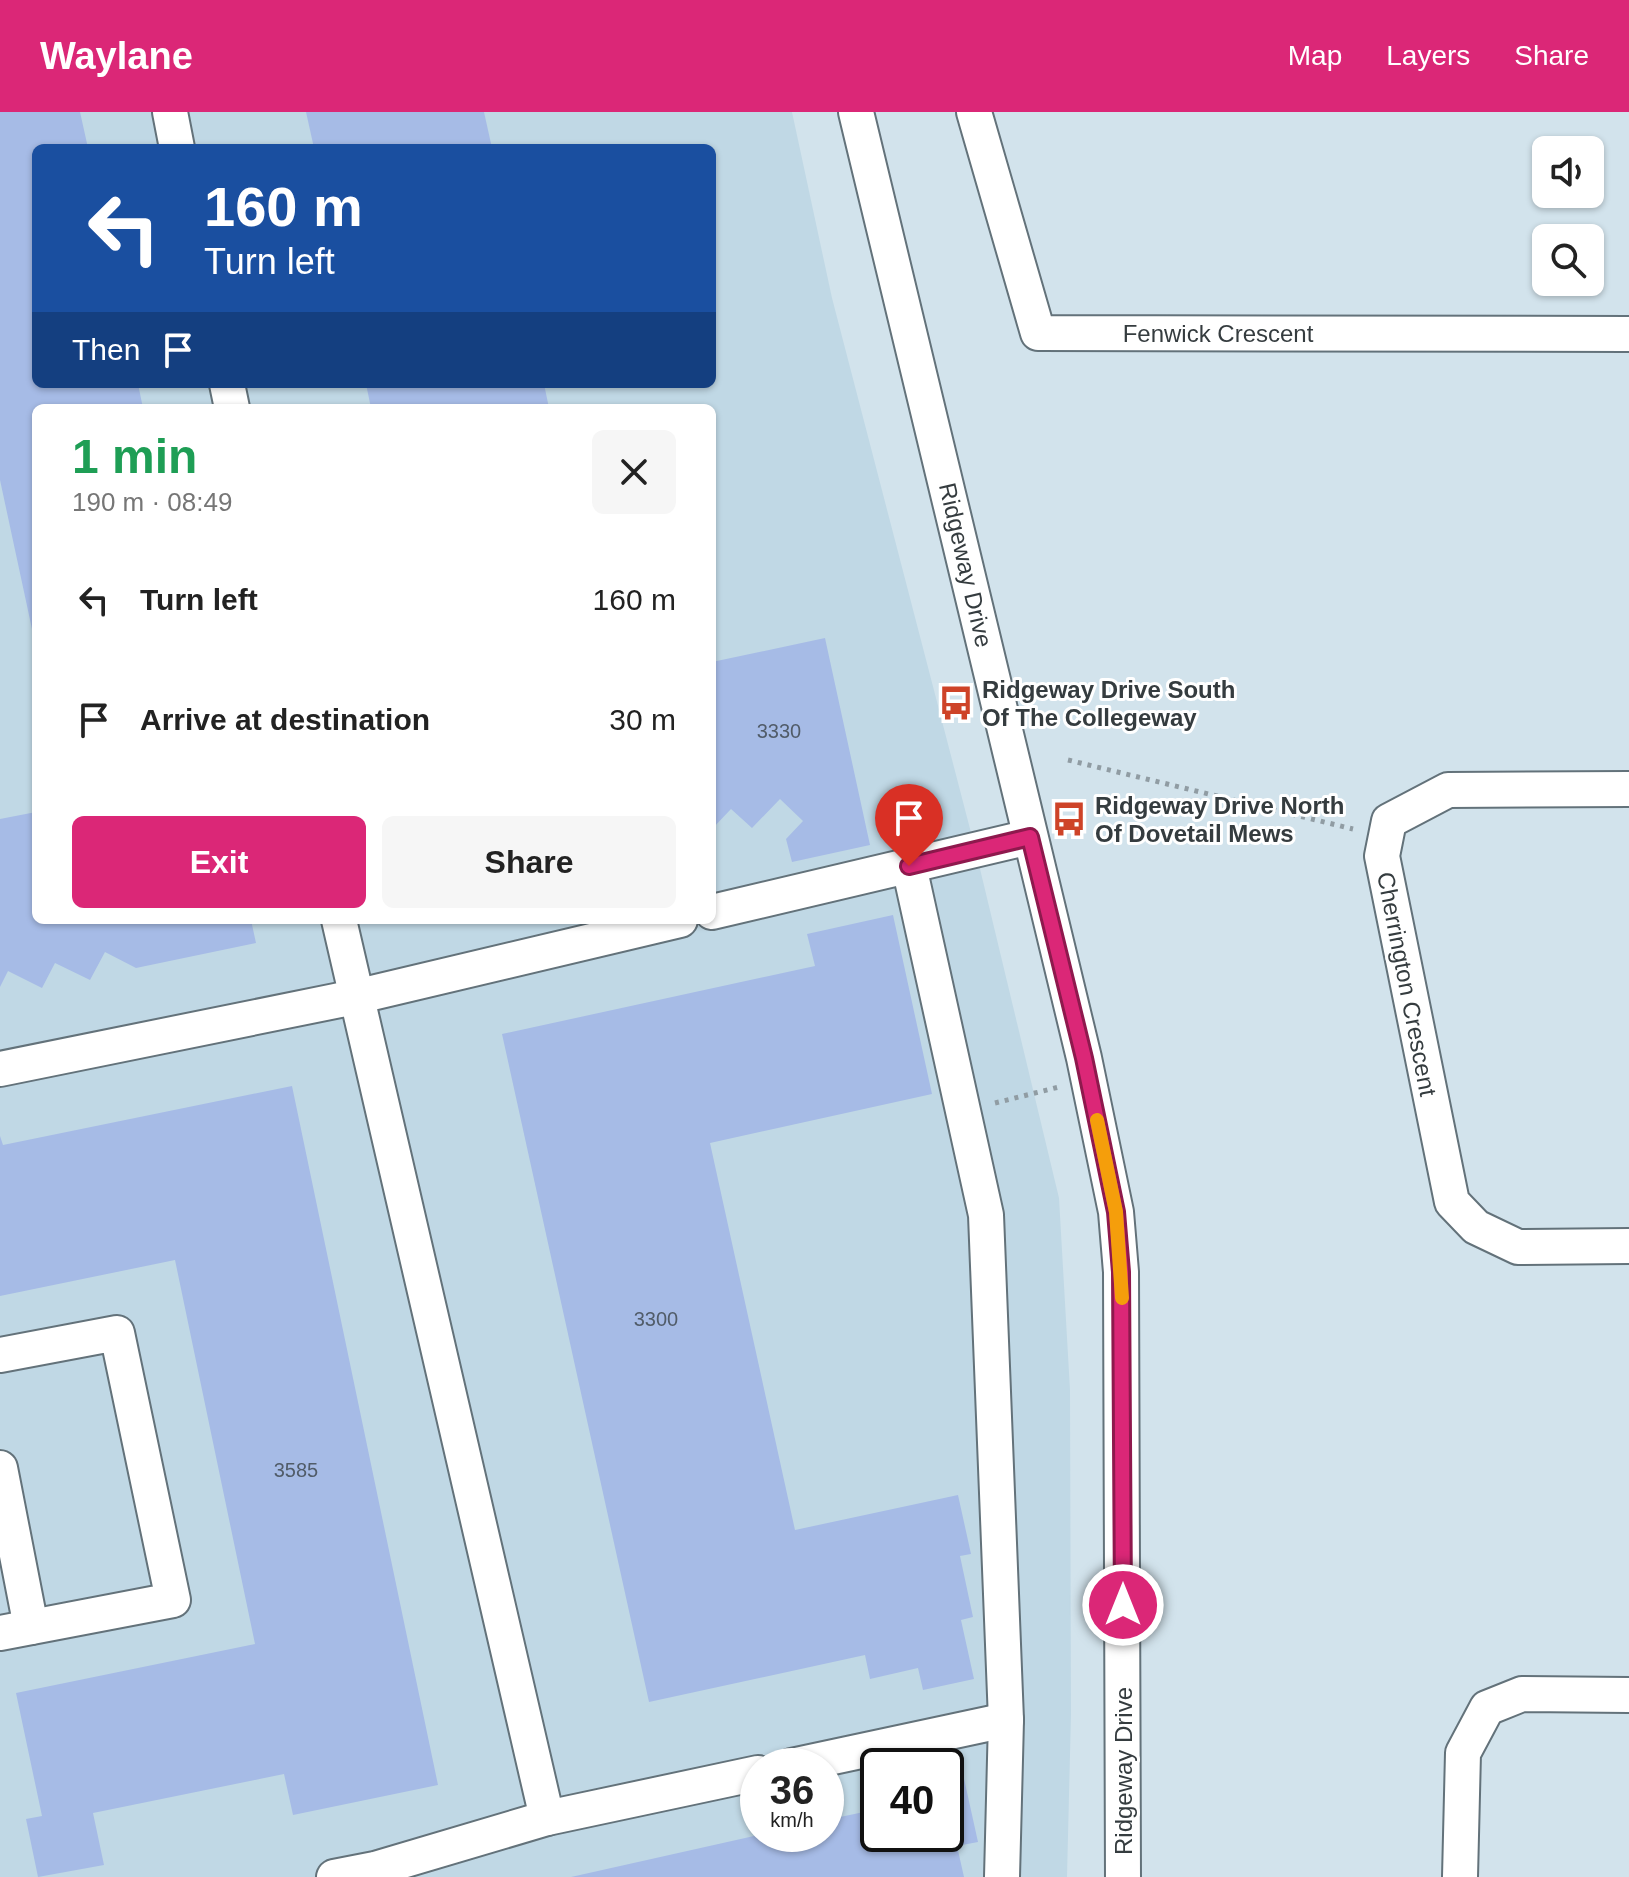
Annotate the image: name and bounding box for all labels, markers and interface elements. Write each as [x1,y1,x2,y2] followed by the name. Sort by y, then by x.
[40,35,193,77] text: Waylane
[1288,40,1342,71] text: Map
[1386,40,1470,71] text: Layers
[1514,40,1589,71] text: Share
[1532,136,1604,296] map controls
[1532,136,1604,208] button: sound
[204,175,363,238] text: 160 m
[72,176,176,280] icon: left
[1532,224,1604,296] button: search
[204,241,335,282] text: Turn left
[1123,320,1314,347] street label: Fenwick Crescent
[156,328,200,372] icon: arrive
[72,333,140,366] text: Then
[72,430,197,483] text: 1 min
[592,430,676,514] button: close
[934,480,998,650] street label: Ridgeway Drive
[72,487,232,517] text: 190 m · 08:49
[72,578,116,622] icon: left
[140,583,258,616] text: Turn left
[593,583,676,616] text: 160 m
[982,676,1235,731] place label: Ridgeway Drive South Of The Collegeway
[937,684,975,722] bus stop icon: Ridgeway Drive South Of The Collegeway
[72,698,116,742] icon: arrive
[140,703,430,736] text: Arrive at destination
[609,703,676,736] text: 30 m
[757,720,801,742] house number: 3330
[875,784,943,866] pin
[1095,792,1344,847] place label: Ridgeway Drive North Of Dovetail Mews
[887,796,931,840] icon: arrive
[1050,800,1088,838] bus stop icon: Ridgeway Drive North Of Dovetail Mews
[72,816,366,908] button: Exit
[382,816,676,908] button: Share
[1372,869,1442,1099] street label: Cherrington Crescent
[634,1308,678,1330] house number: 3300
[274,1459,318,1481] house number: 3585
[1081,1563,1165,1647] position arrow
[1110,1687,1137,1855] street label: Ridgeway Drive
[860,1748,964,1852] speed limit sign: 40
[770,1768,814,1812] text: 36
[770,1809,814,1831] text: km/h

